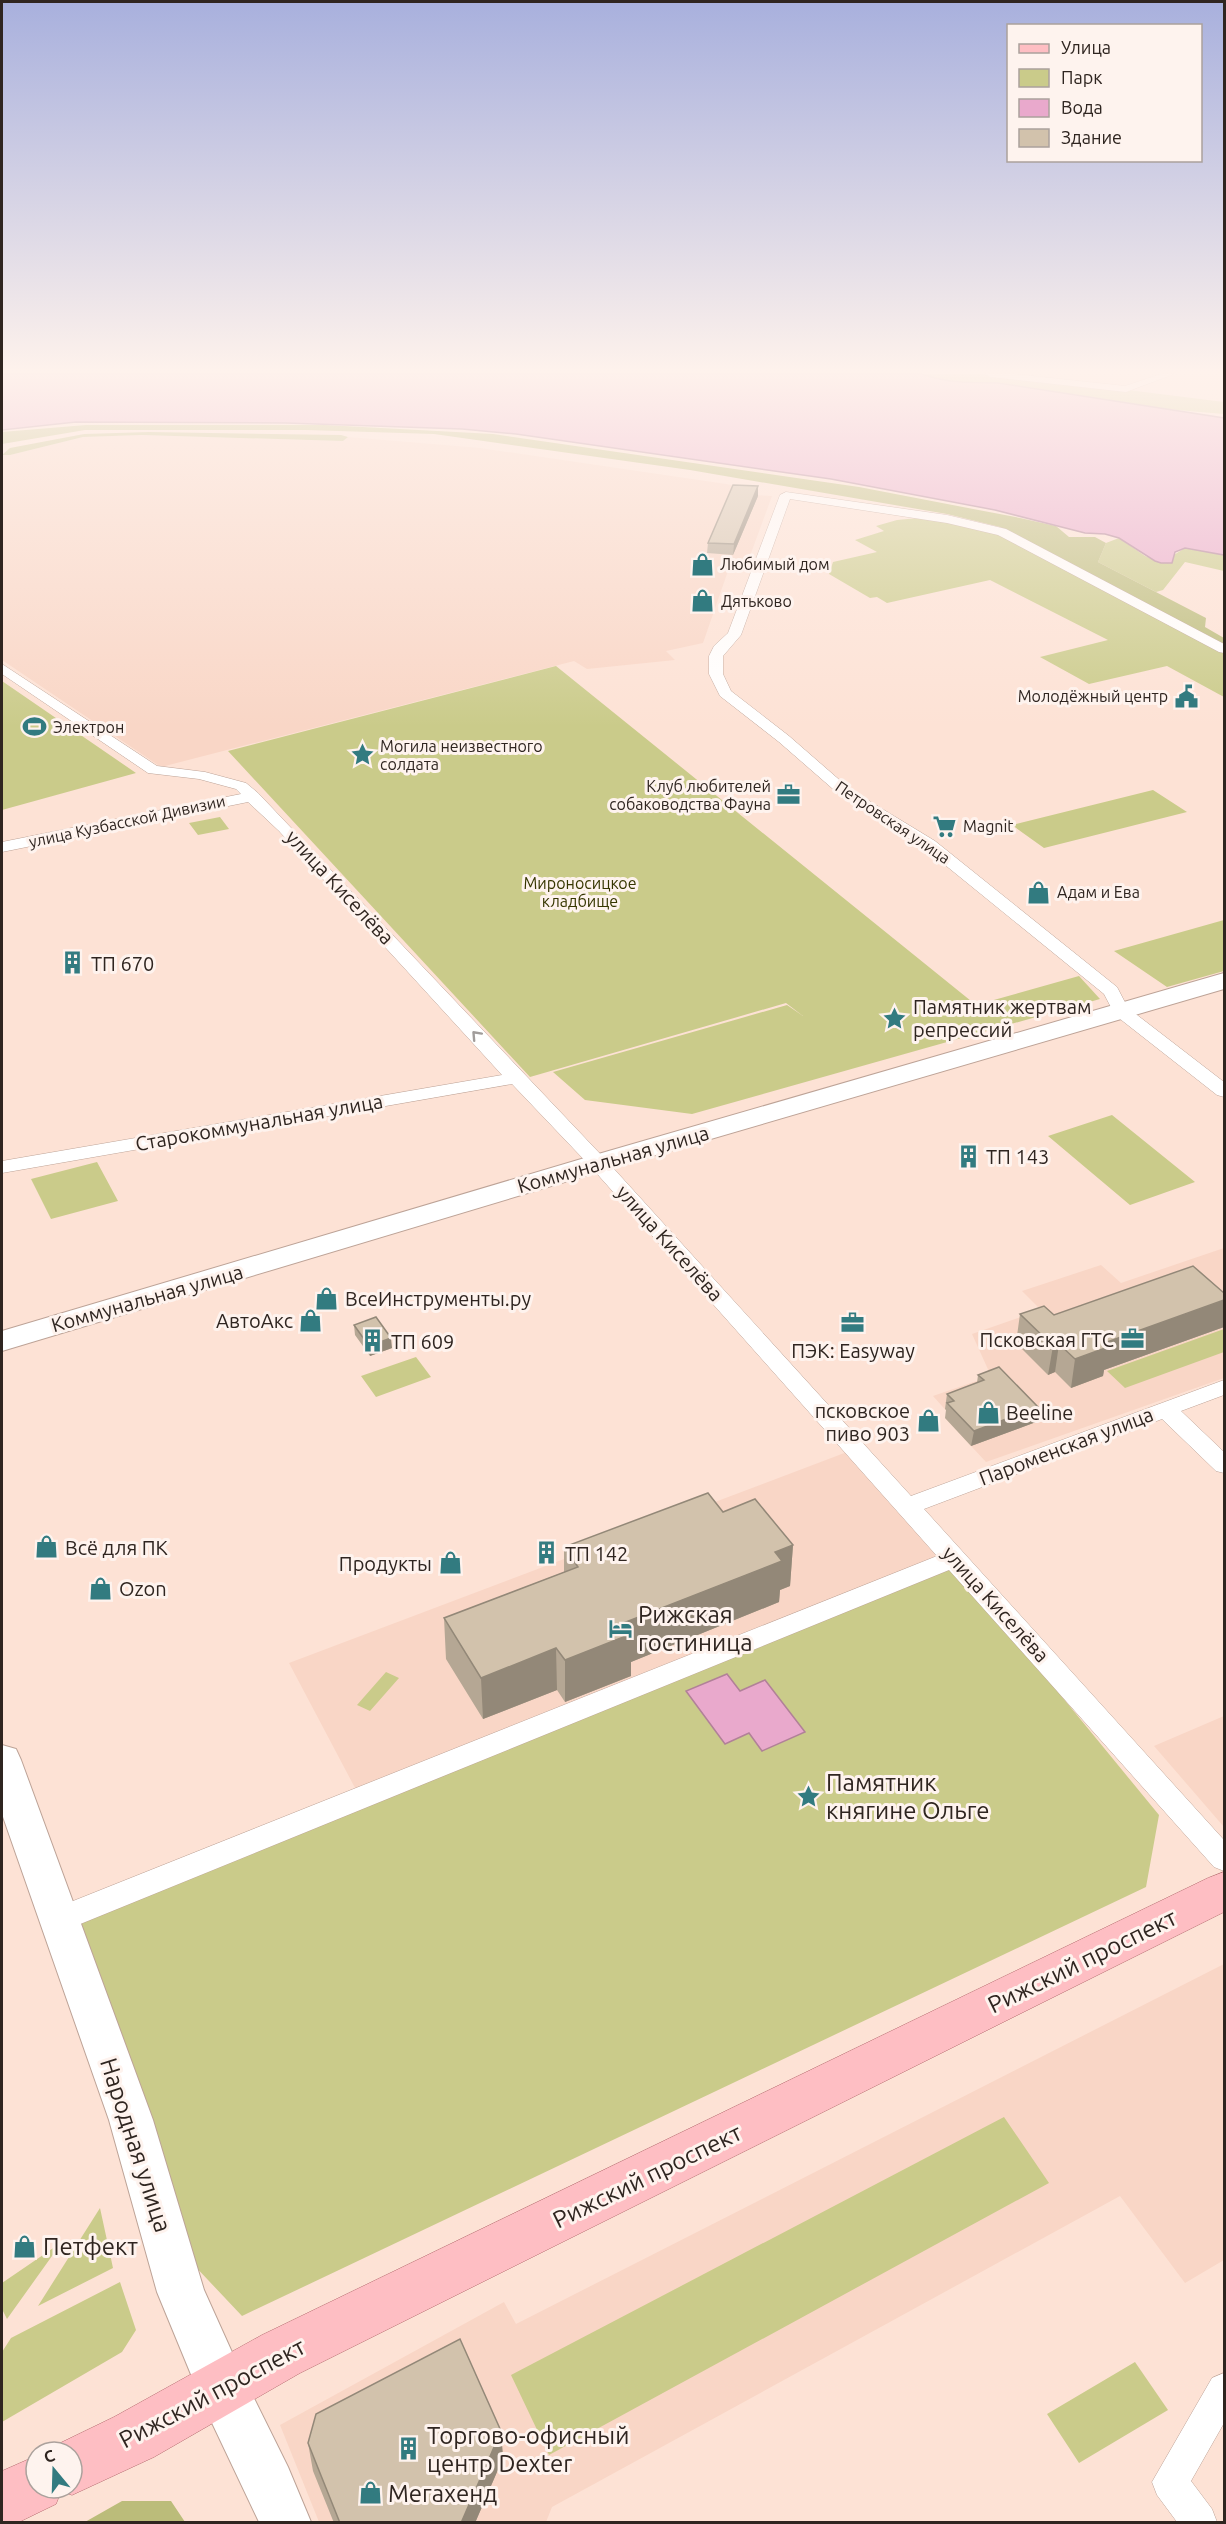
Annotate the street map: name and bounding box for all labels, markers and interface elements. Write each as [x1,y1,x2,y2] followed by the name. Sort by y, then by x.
[1007,24,1202,162] legend
[1061,37,1111,57] text: Улица
[1061,67,1102,87] text: Парк
[1061,97,1103,117] text: Вода
[1061,127,1122,147] text: Здание
[689,551,715,577] shop icon: Любимый дом
[720,555,830,573] place label: Любимый дом
[690,588,716,614] shop icon: Дятьково
[721,592,792,610] place label: Дятьково
[1173,683,1199,709] public building icon: Молодёжный центр
[1018,687,1168,705] place label: Молодёжный центр
[22,714,48,740] sports icon: Электрон
[53,718,124,736] place label: Электрон
[380,737,543,773] place label: Могила неизвестного солдата
[349,742,375,768] place icon: Могила неизвестного солдата
[609,777,771,813] place label: Клуб любителей собаководства Фауна
[832,777,954,867] street label: Петровская улица
[776,782,802,808] office icon: Клуб любителей собаководства Фауна
[27,791,227,851] street label: улица Кузбасской Дивизии
[932,813,958,839] supermarket icon: Magnit
[963,817,1014,835] place label: Magnit
[281,825,399,949] street label: улица Киселёва
[523,874,637,910] park label: Мироносицкое кладбище
[1026,879,1052,905] shop icon: Адам и Ева
[1057,883,1140,901] place label: Адам и Ева
[60,950,86,976] building icon: ТП 670
[91,952,154,975] place label: ТП 670
[913,995,1092,1041] place label: Памятник жертвам репрессий
[882,1005,908,1031] place icon: Памятник жертвам репрессий
[472,1031,483,1042] one-way arrow
[133,1089,385,1155] street label: Старокоммунальная улица
[514,1121,712,1197] street label: Коммунальная улица
[955,1143,981,1169] building icon: ТП 143
[986,1145,1049,1168] place label: ТП 143
[612,1180,728,1306] street label: улица Киселёва
[48,1260,246,1336] street label: Коммунальная улица
[314,1285,340,1311] shop icon: ВсеИнструменты.ру
[345,1287,531,1310] place label: ВсеИнструменты.ру
[298,1307,324,1333] shop icon: АвтоАкс
[216,1309,293,1332] place label: АвтоАкс
[840,1310,866,1336] office icon: ПЭК: Easyway
[1119,1326,1145,1352] office icon: Псковская ГТС
[360,1328,386,1354] building icon: ТП 609
[980,1328,1114,1351] place label: Псковская ГТС
[391,1330,454,1353] place label: ТП 609
[791,1339,915,1362] place label: ПЭК: Easyway
[815,1399,910,1445] place label: псковское пиво 903
[975,1399,1001,1425] shop icon: Beeline
[1006,1401,1073,1424] place label: Beeline
[976,1402,1156,1490] street label: Пароменская улица
[915,1408,941,1434] shop icon: псковское пиво 903
[34,1534,60,1560] shop icon: Всё для ПК
[65,1536,168,1559] place label: Всё для ПК
[534,1540,560,1566] building icon: ТП 142
[938,1541,1054,1667] street label: улица Киселёва
[565,1542,628,1565] place label: ТП 142
[437,1550,463,1576] shop icon: Продукты
[339,1552,432,1575] place label: Продукты
[88,1575,114,1601] shop icon: Ozon
[119,1577,167,1600] place label: Ozon
[638,1601,753,1656] place label: Рижская гостиница
[607,1615,633,1641] hotel icon: Рижская гостиница
[826,1769,990,1824] place label: Памятник княгине Ольге
[795,1783,821,1809] place icon: Памятник княгине Ольге
[983,1903,1181,2018] street label: Рижский проспект
[95,2054,177,2236] street label: Народная улица
[548,2118,746,2233] street label: Рижский проспект
[12,2233,38,2259] shop icon: Петфект
[43,2233,138,2260] place label: Петфект
[114,2332,310,2453] street label: Рижский проспект
[427,2422,629,2477] place label: Торгово-офисный центр Dexter
[396,2436,422,2462] building icon: Торгово-офисный центр Dexter
[24,2440,84,2500] north arrow
[41,2446,57,2466] text: С
[357,2480,383,2506] shop icon: Мегахенд
[388,2480,497,2507] place label: Мегахенд

